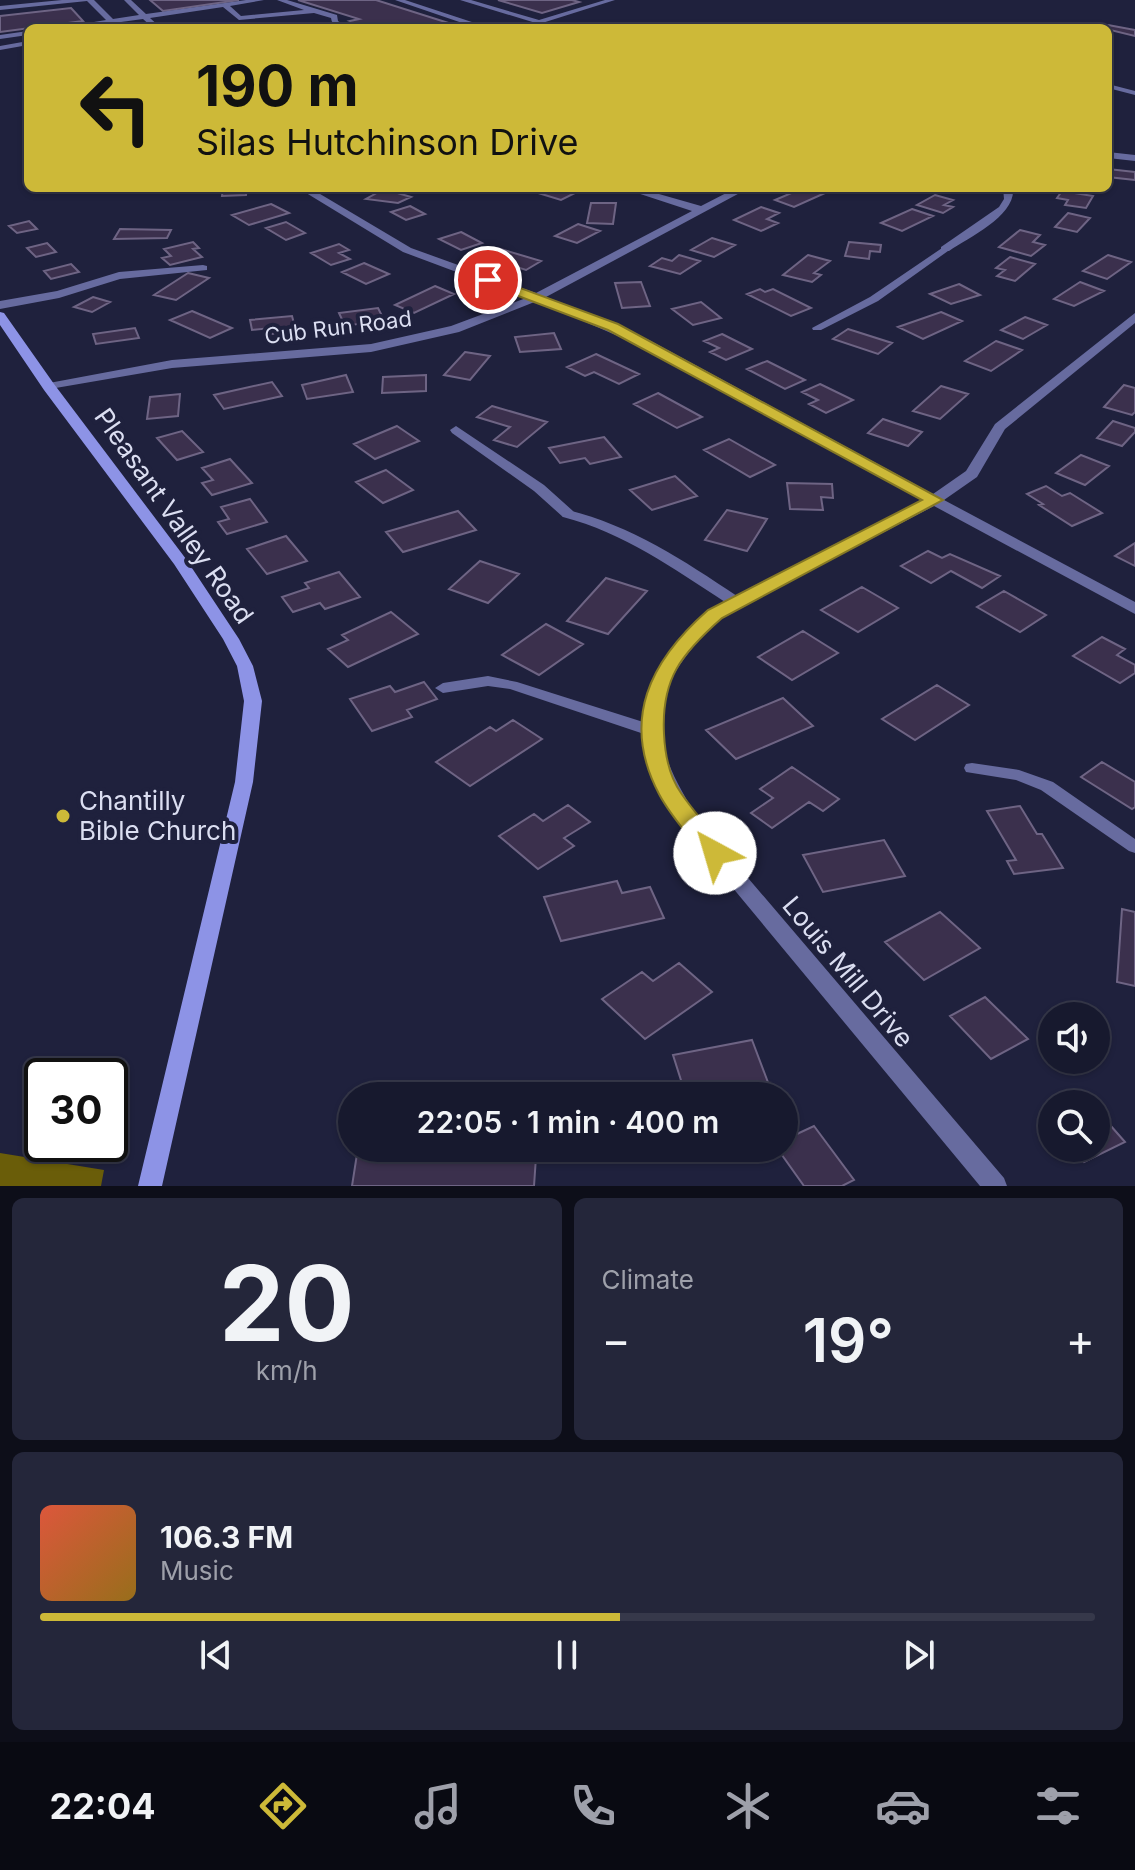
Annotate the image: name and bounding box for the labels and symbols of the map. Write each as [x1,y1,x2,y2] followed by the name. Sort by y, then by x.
[454,246,522,314] pin
[263,305,413,349] street label: Cub Run Road
[88,402,260,629] street label: Pleasant Valley Road
[79,785,236,846] place label: Chantilly Bible Church
[54,807,72,825] marker: Chantilly Bible Church
[673,811,757,895] position arrow
[776,890,920,1053] street label: Louis Mill Drive
[24,1058,128,1162] speed limit sign: 30

